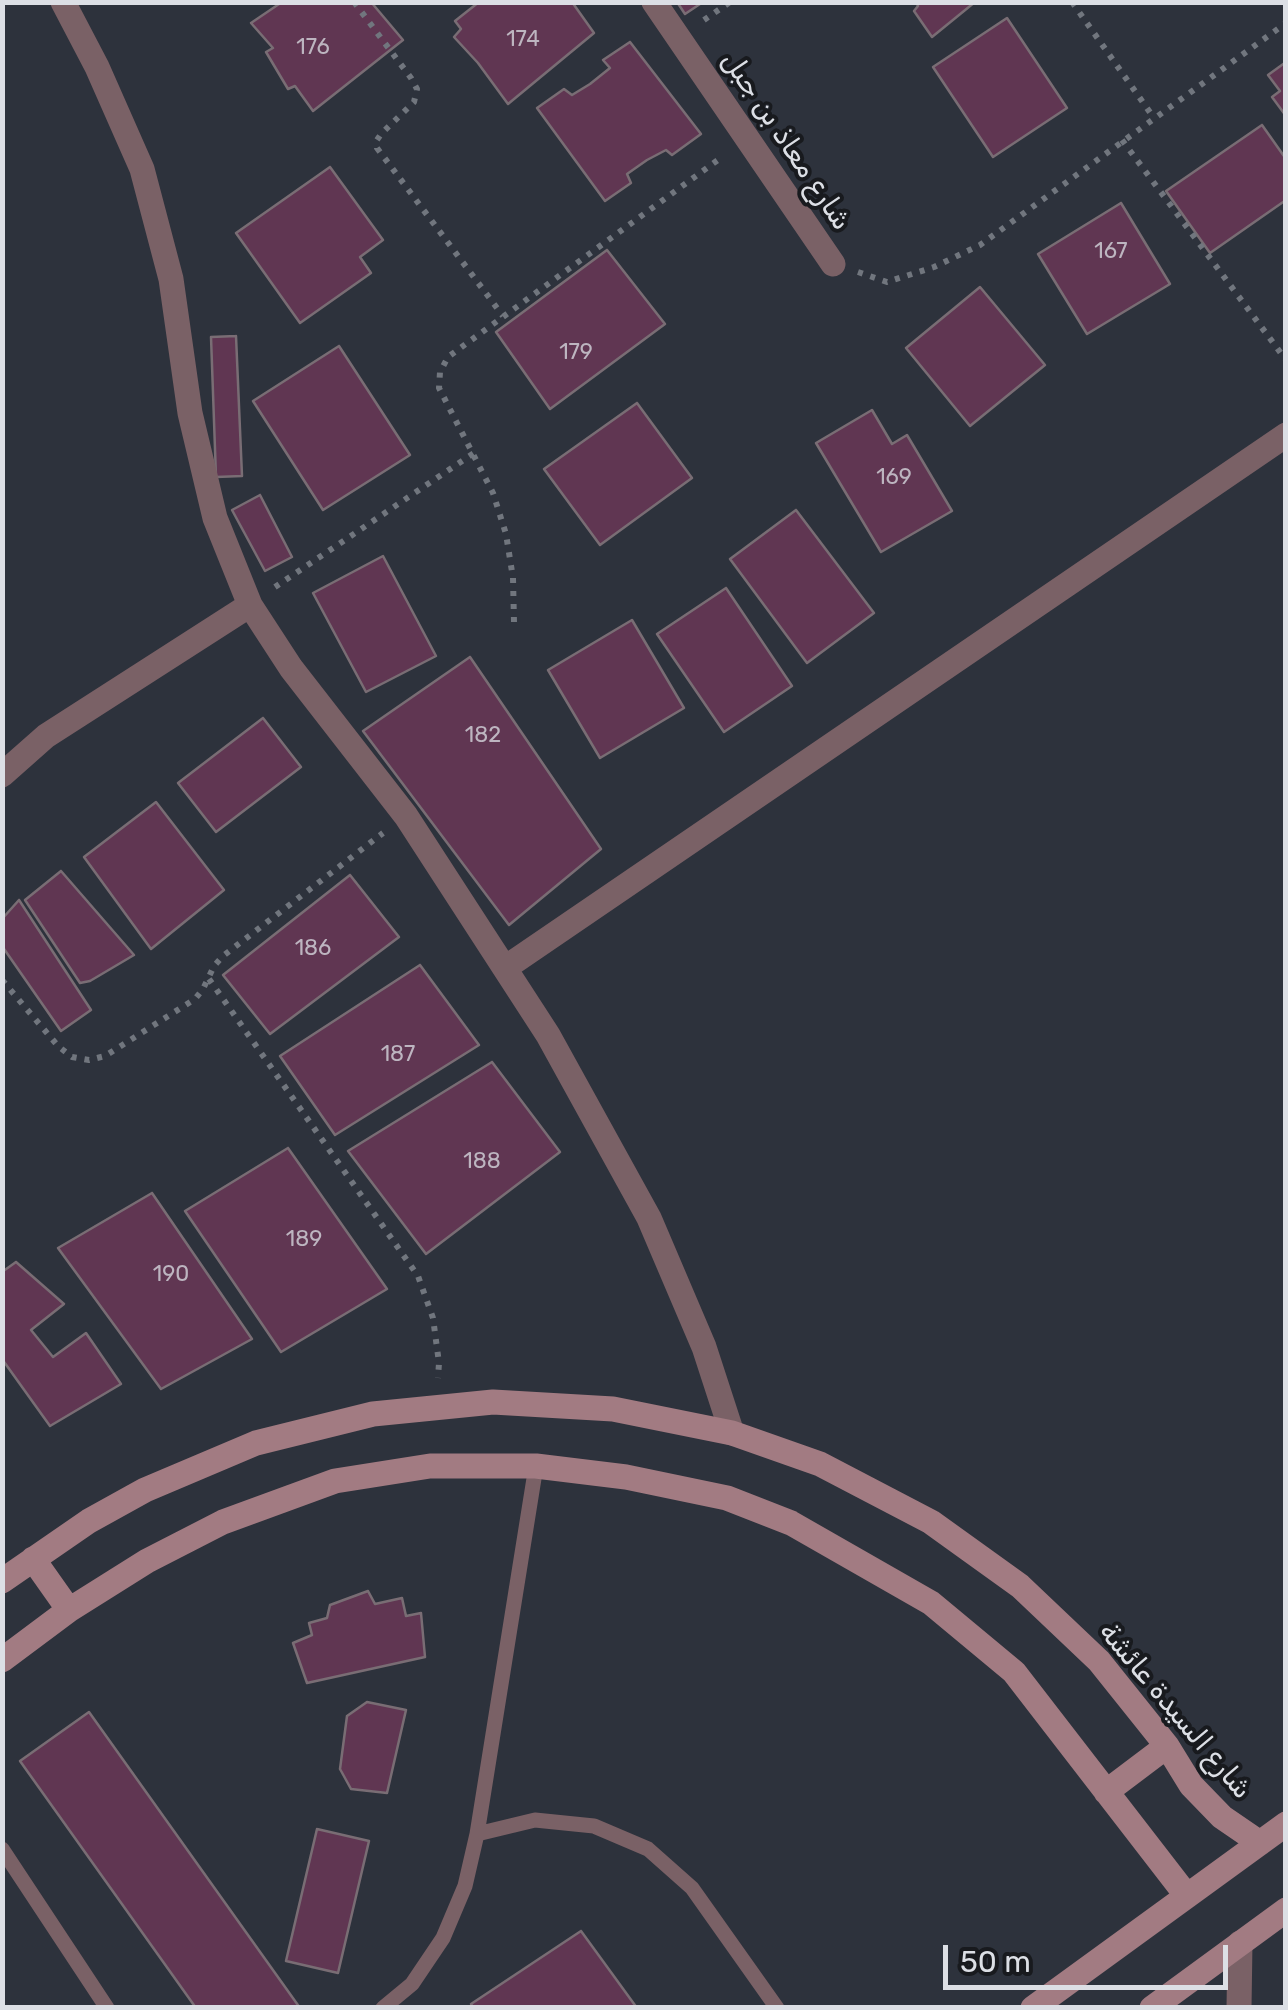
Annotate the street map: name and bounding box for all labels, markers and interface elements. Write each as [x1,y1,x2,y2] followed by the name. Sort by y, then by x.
[506,27,540,53] house number: 174
[296,35,330,61] house number: 176
[714,45,858,237] street label: شارع معاذ بن جبل
[1094,239,1128,265] house number: 167
[559,340,593,366] house number: 179
[876,465,912,491] house number: 169
[465,723,501,749] house number: 182
[295,936,331,962] house number: 186
[381,1042,415,1068] house number: 187
[463,1149,501,1175] house number: 188
[286,1227,322,1253] house number: 189
[153,1262,189,1288] house number: 190
[1091,1616,1259,1806] street label: شارع السيدة عائشة
[948,1925,1233,1987] scale bar
[960,1944,1031,1980] text: 50 m

